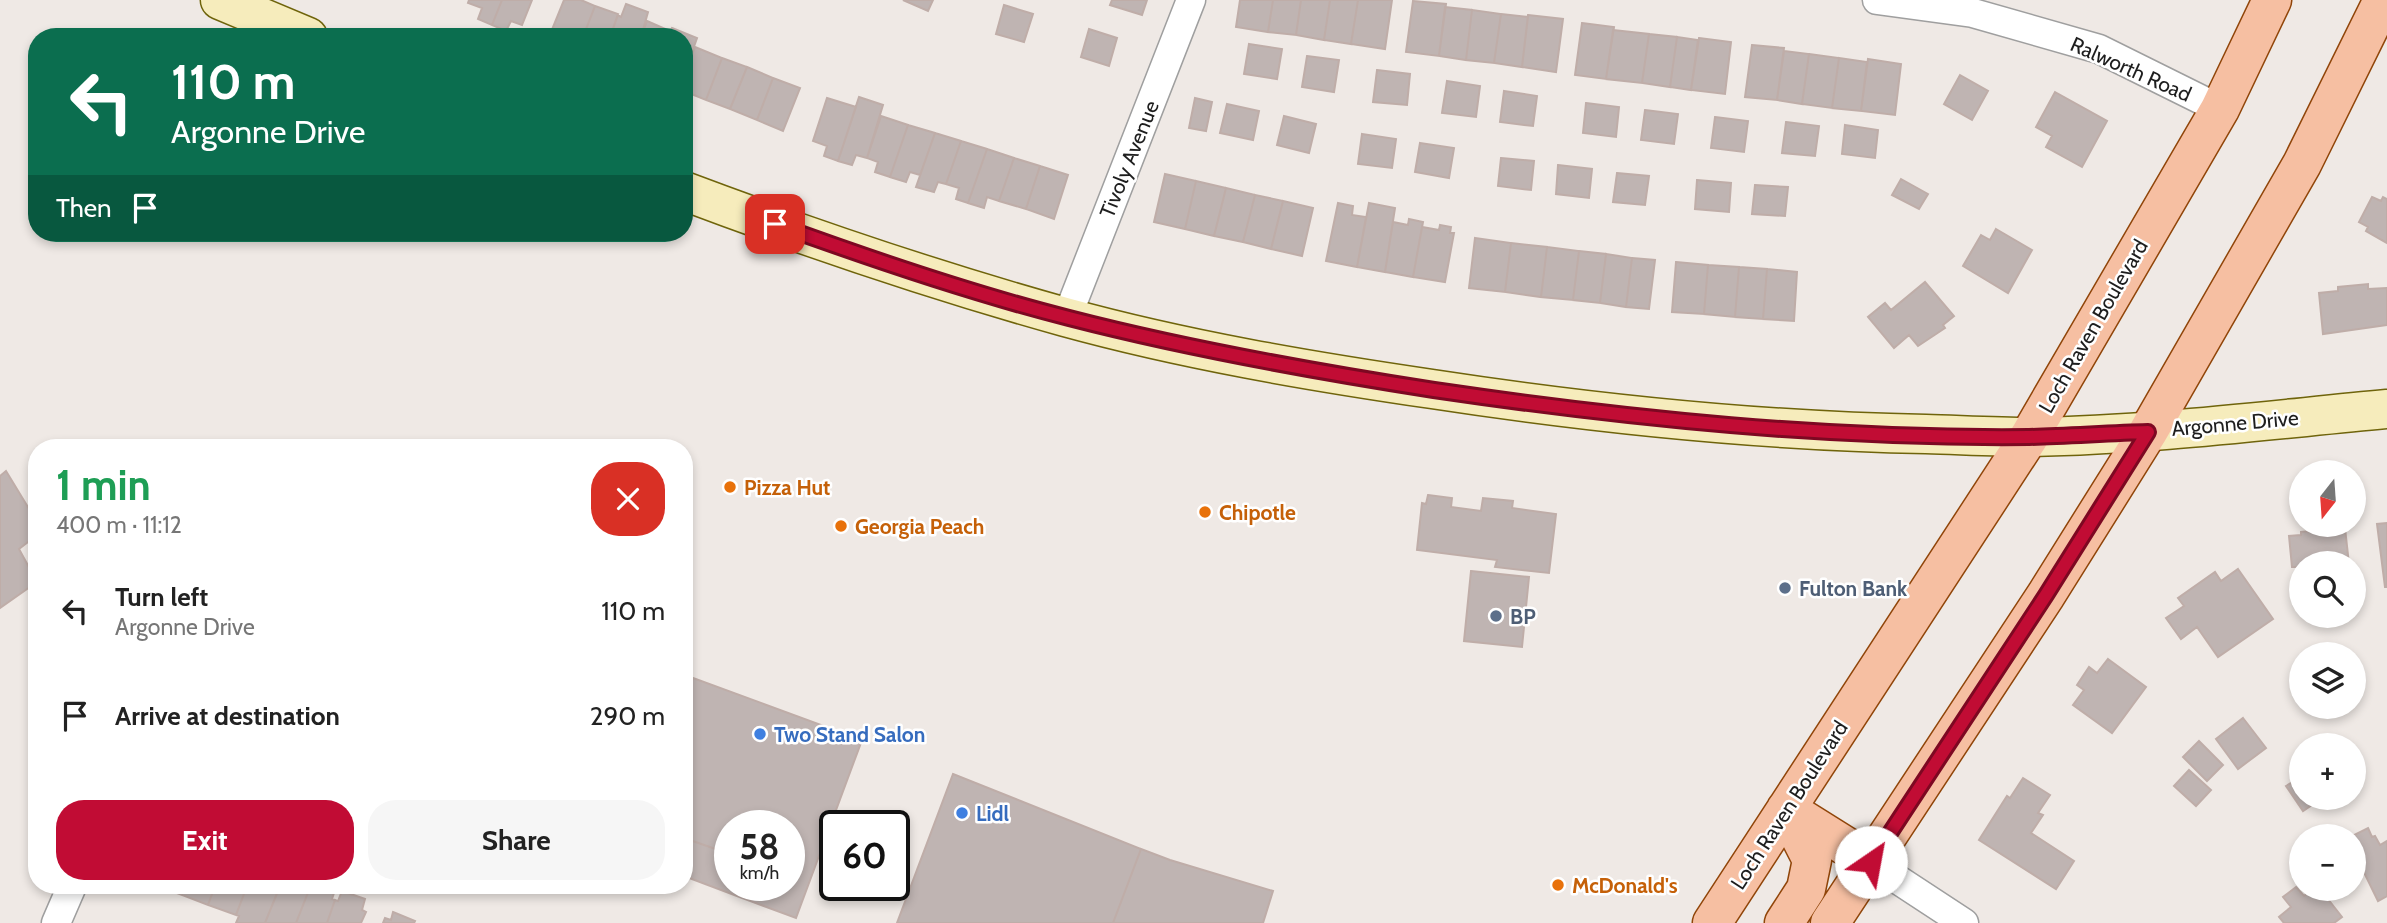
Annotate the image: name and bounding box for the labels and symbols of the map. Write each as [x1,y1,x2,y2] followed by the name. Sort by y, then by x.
[2067,31,2195,107] street label: Ralworth Road
[1094,97,1164,221] street label: Tivoly Avenue
[745,194,805,254] pin
[2033,235,2153,417] street label: Loch Raven Boulevard
[2170,405,2300,441] street label: Argonne Drive
[2289,460,2366,537] north arrow
[744,475,830,500] place label: Pizza Hut
[722,479,738,495] marker: Pizza Hut
[1219,500,1296,525] place label: Chipotle
[1197,504,1213,520] marker: Chipotle
[855,514,984,539] place label: Georgia Peach
[833,518,849,534] marker: Georgia Peach
[1799,576,1908,601] place label: Fulton Bank
[1777,580,1793,596] marker: Fulton Bank
[1510,604,1536,629] place label: BP
[1488,608,1504,624] marker: BP
[1725,716,1853,894] street label: Loch Raven Boulevard
[774,722,925,747] place label: Two Stand Salon
[752,726,768,742] marker: Two Stand Salon
[976,801,1010,826] place label: Lidl
[954,805,970,821] marker: Lidl
[819,810,910,901] speed limit sign: 60
[1834,825,1908,899] position arrow
[1572,873,1678,898] place label: McDonald's
[1550,877,1566,893] marker: McDonald's

